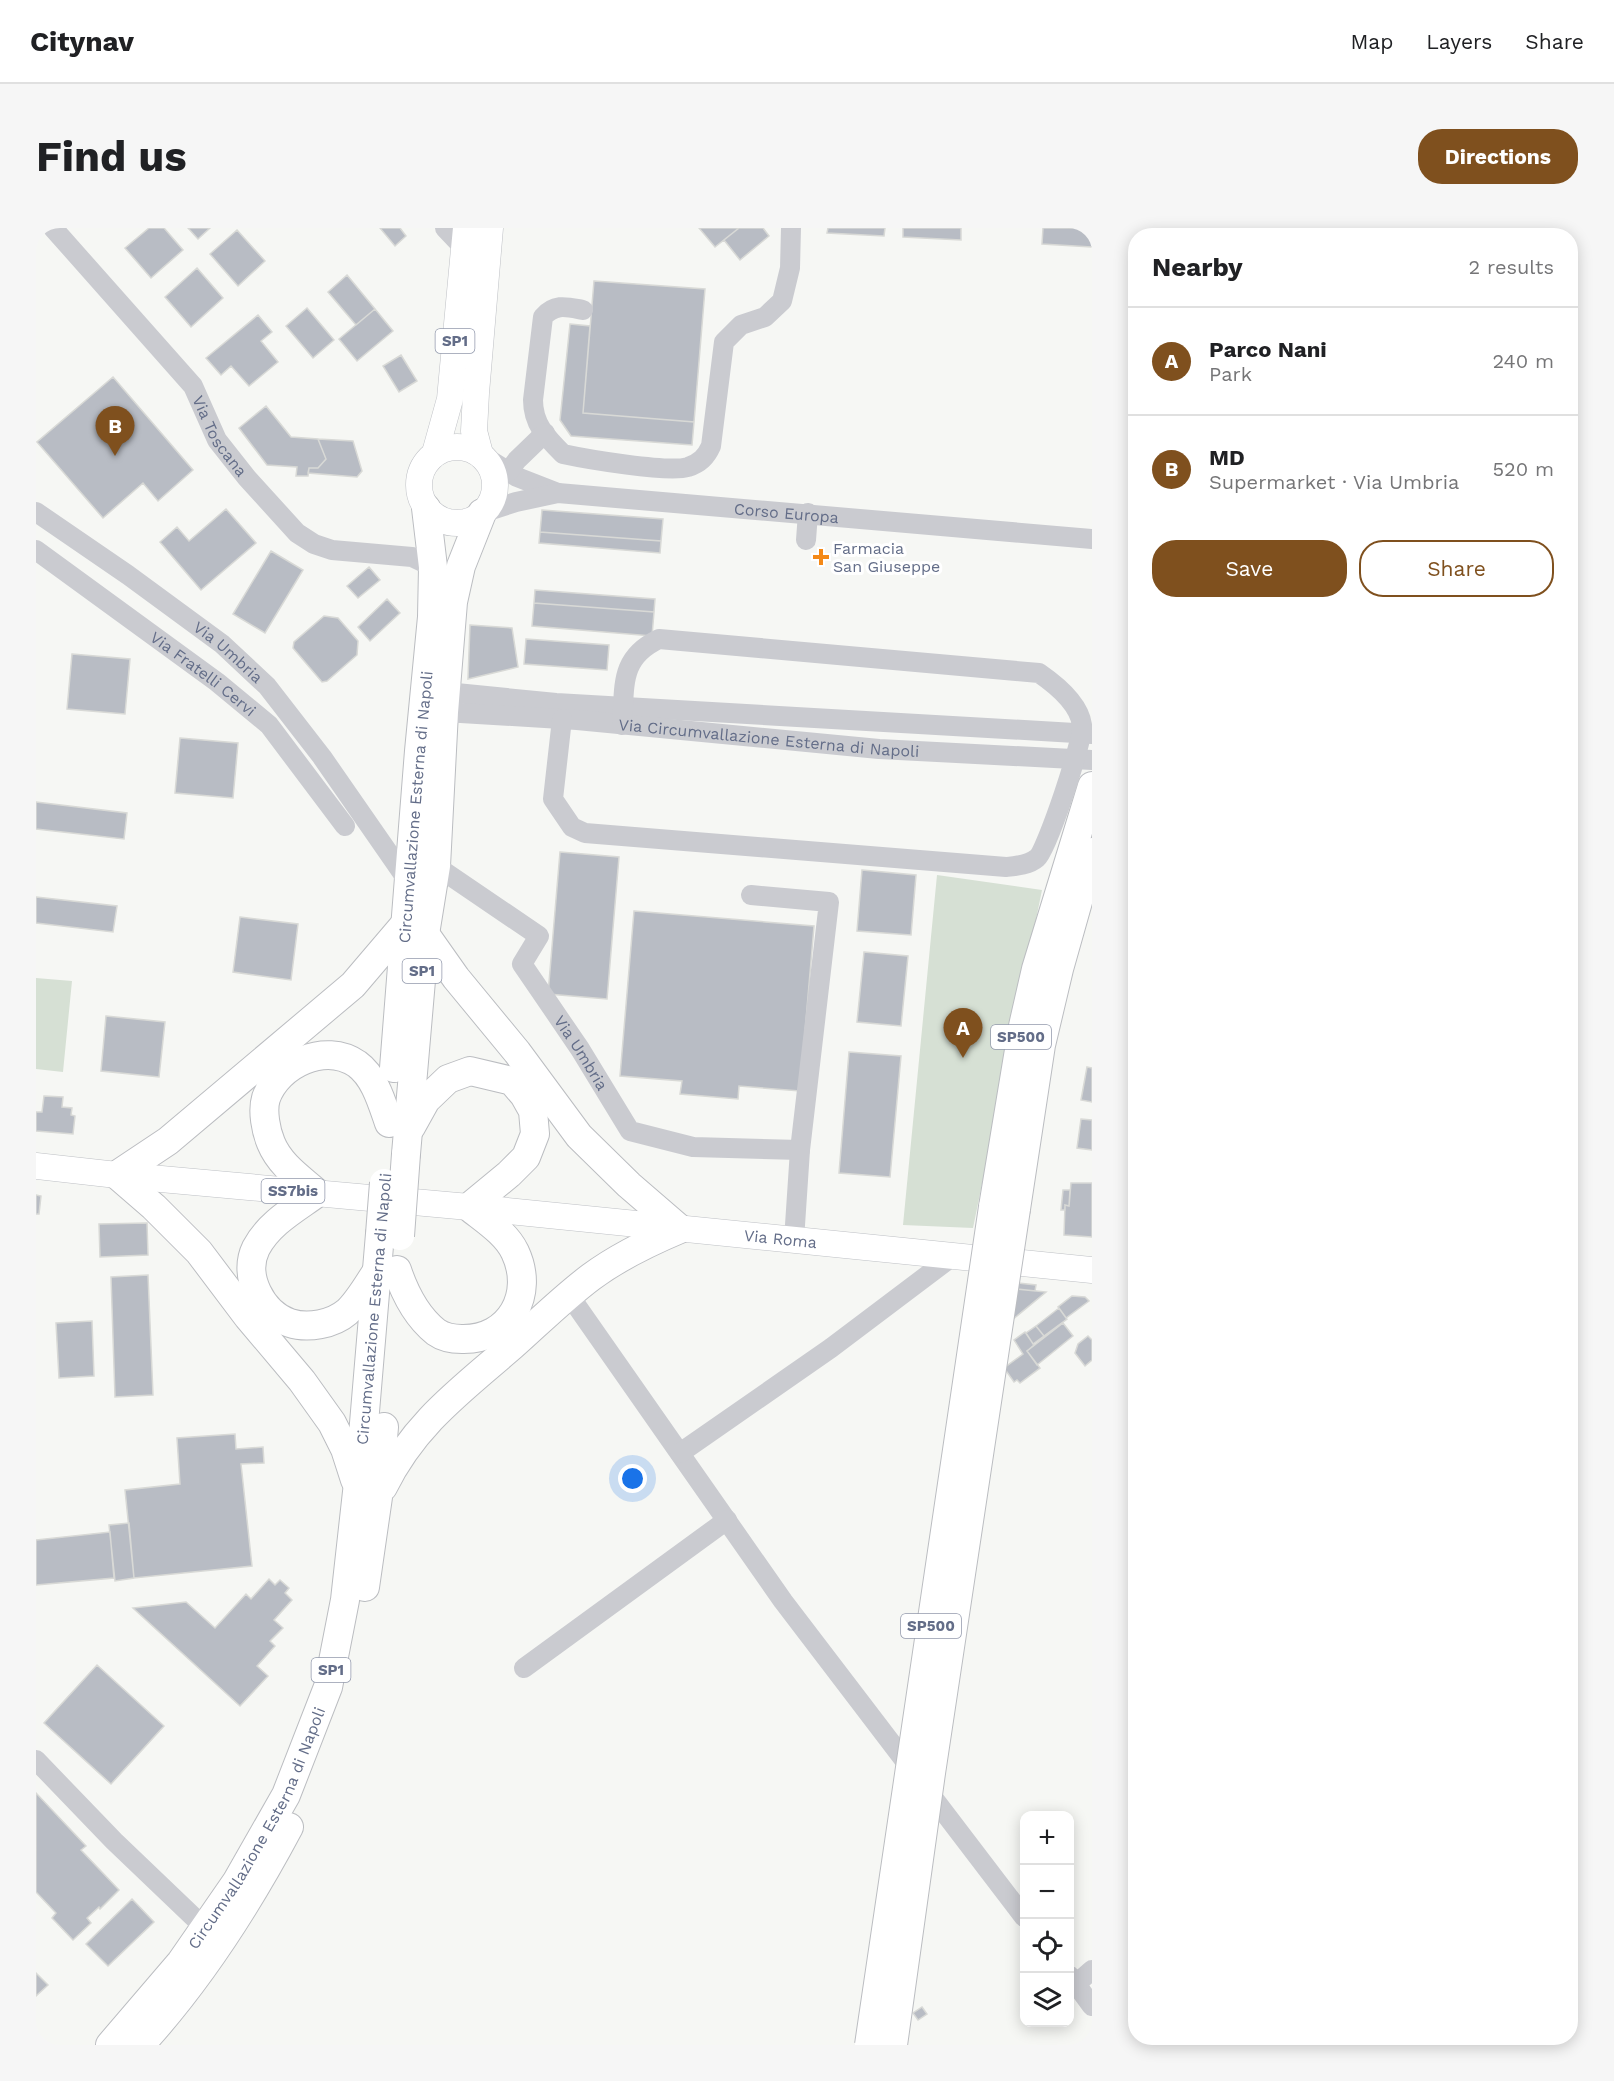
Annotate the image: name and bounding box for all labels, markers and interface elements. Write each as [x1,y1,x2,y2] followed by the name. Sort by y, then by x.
[30,25,134,58] text: Citynav
[1350,29,1393,54] text: Map
[1426,29,1492,54] text: Layers
[1525,29,1584,54] text: Share
[1418,129,1578,184] button: Directions
[36,132,187,181] text: Find us
[1152,252,1243,282] text: Nearby
[1469,255,1554,279] text: 2 results
[436,329,474,353] road number: SP1
[1209,337,1327,362] text: Parco Nani
[1165,349,1178,373] text: A
[1492,349,1554,373] text: 240 m
[1209,362,1252,386] text: Park
[189,392,251,480] street label: Via Toscana
[96,406,134,456] pin: B
[1209,445,1245,470] text: MD
[1165,457,1178,481] text: B
[1492,457,1554,481] text: 520 m
[1209,470,1459,494] text: Supermarket · Via Umbria
[733,499,840,527] street label: Corso Europa
[833,539,940,576] place label: Farmacia San Giuseppe
[1152,540,1347,597] button: Save
[1359,540,1554,597] button: Share
[814,550,828,564] marker: Farmacia San Giuseppe
[190,617,267,687] street label: Via Umbria
[147,627,260,720] street label: Via Fratelli Cervi
[394,670,436,944] street label: Circumvallazione Esterna di Napoli
[618,715,920,761] street label: Via Circumvallazione Esterna di Napoli
[402,959,442,983] road number: SP1
[944,1008,982,1058] pin: A
[550,1012,612,1094] street label: Via Umbria
[991,1025,1051,1049] road number: SP500
[353,1172,395,1446] street label: Circumvallazione Esterna di Napoli
[262,1179,324,1203] road number: SS7bis
[743,1225,818,1252] street label: Via Roma
[618,1464,647,1493] your location
[901,1614,961,1638] road number: SP500
[312,1658,350,1682] road number: SP1
[184,1704,329,1952] street label: Circumvallazione Esterna di Napoli
[1020,1811,1074,2027] map controls
[1020,1811,1074,1865] button: +
[1020,1865,1074,1919] button: −
[1020,1919,1074,1973] button: locate
[1020,1973,1074,2027] button: layers

